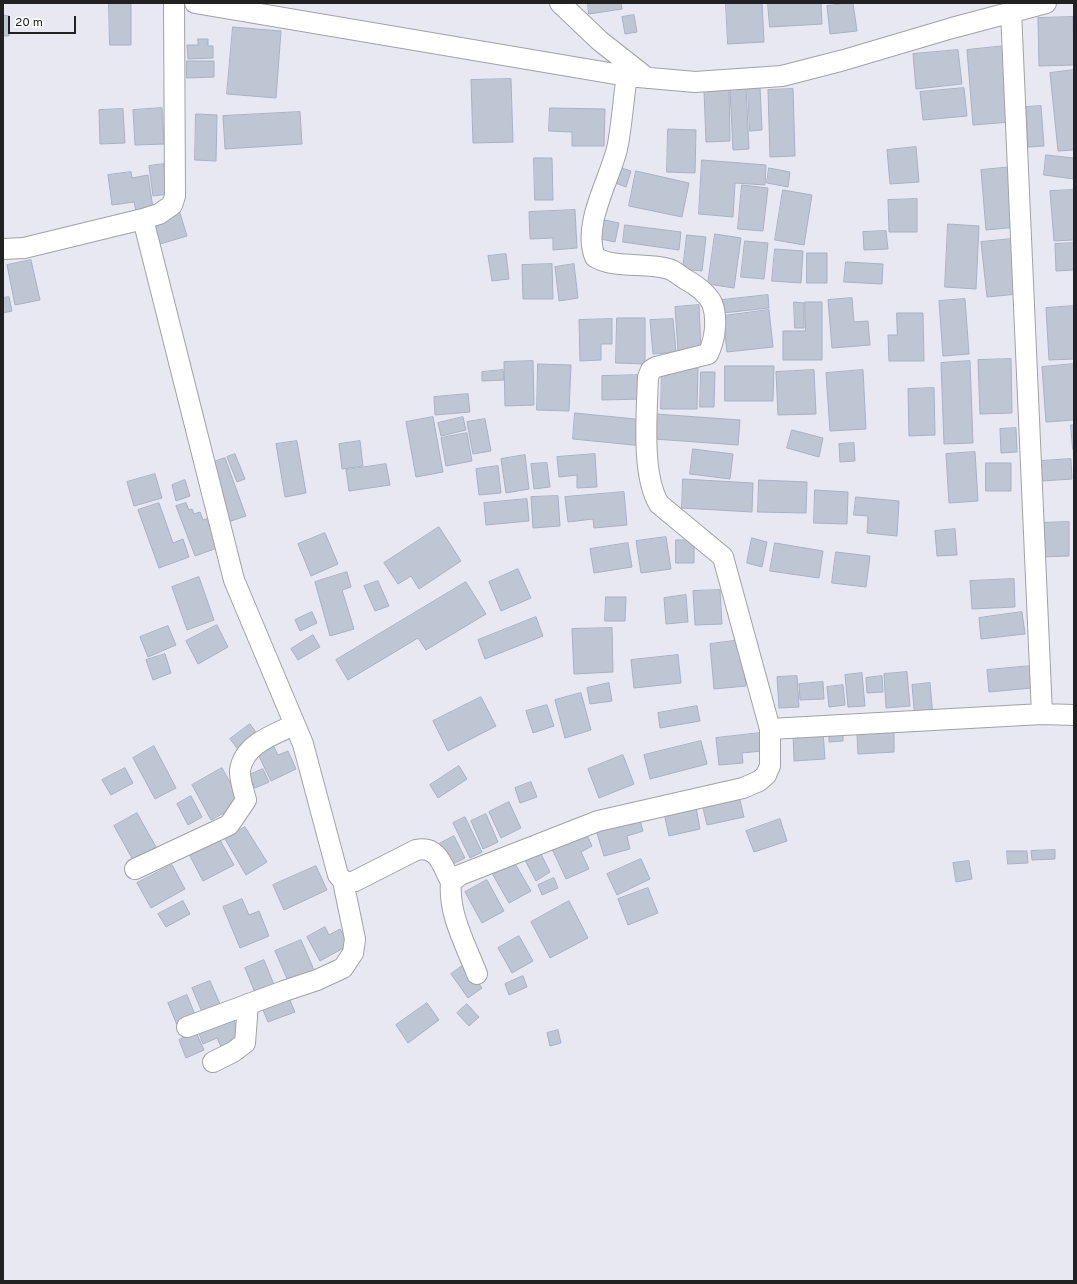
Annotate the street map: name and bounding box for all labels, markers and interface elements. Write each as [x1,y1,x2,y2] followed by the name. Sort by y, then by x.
[10,8,78,34] scale bar
[15,15,43,31] text: 20 m

